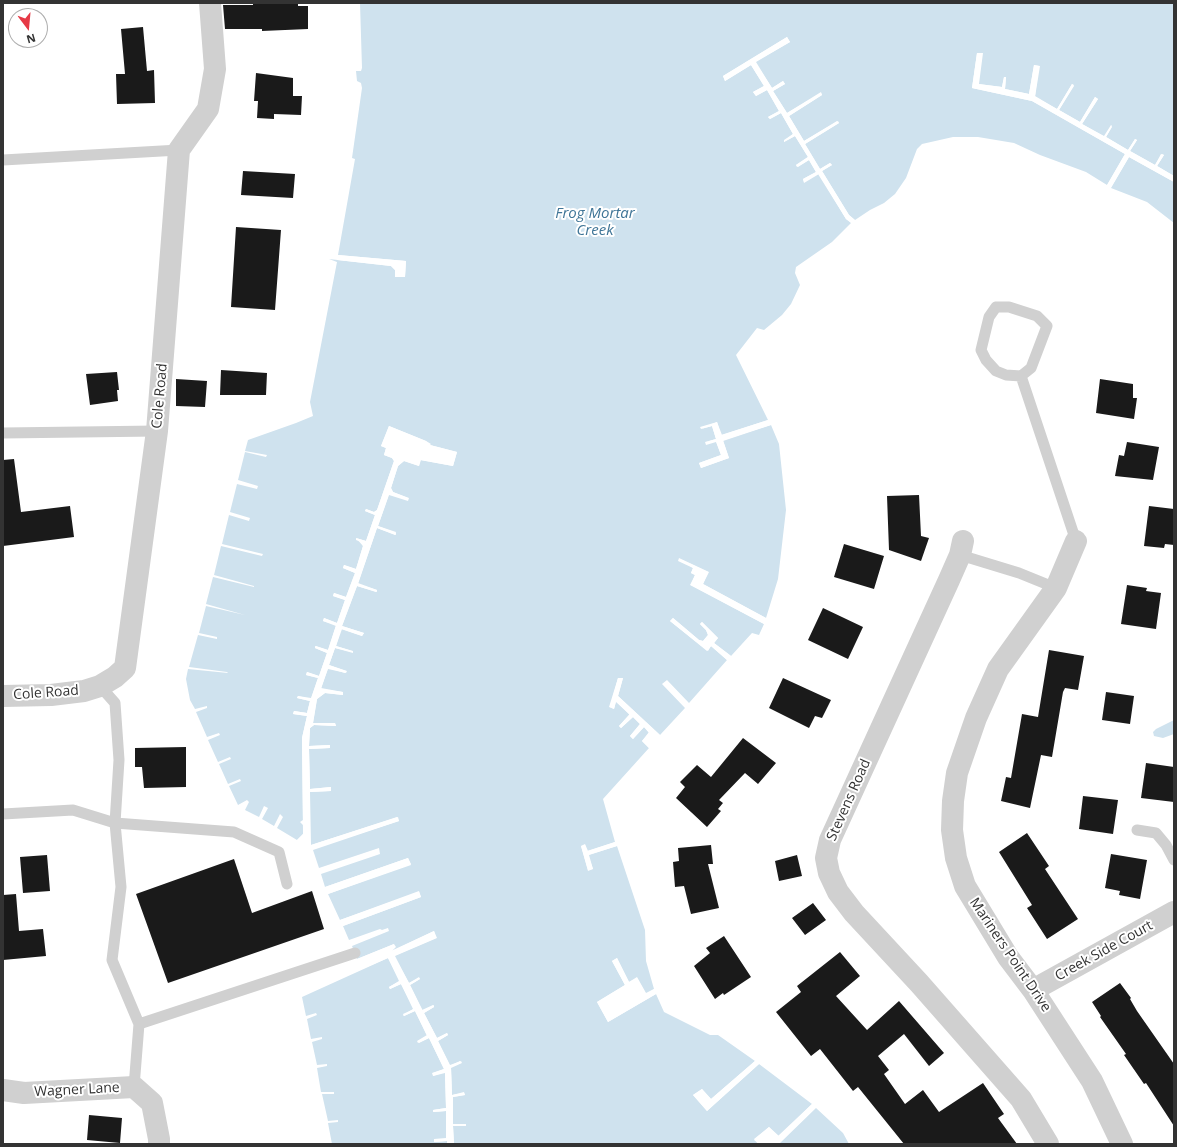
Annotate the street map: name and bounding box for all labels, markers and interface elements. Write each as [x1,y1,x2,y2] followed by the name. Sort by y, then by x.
[8,8,48,48] north arrow
[25,31,38,47] text: N
[555,205,635,240] water label: Frog Mortar Creek
[149,363,171,429] street label: Cole Road
[13,682,79,704] street label: Cole Road
[823,757,875,843] street label: Stevens Road
[966,895,1054,1015] street label: Mariners Point Drive
[1052,917,1156,985] street label: Creek Side Court
[34,1079,120,1101] street label: Wagner Lane

